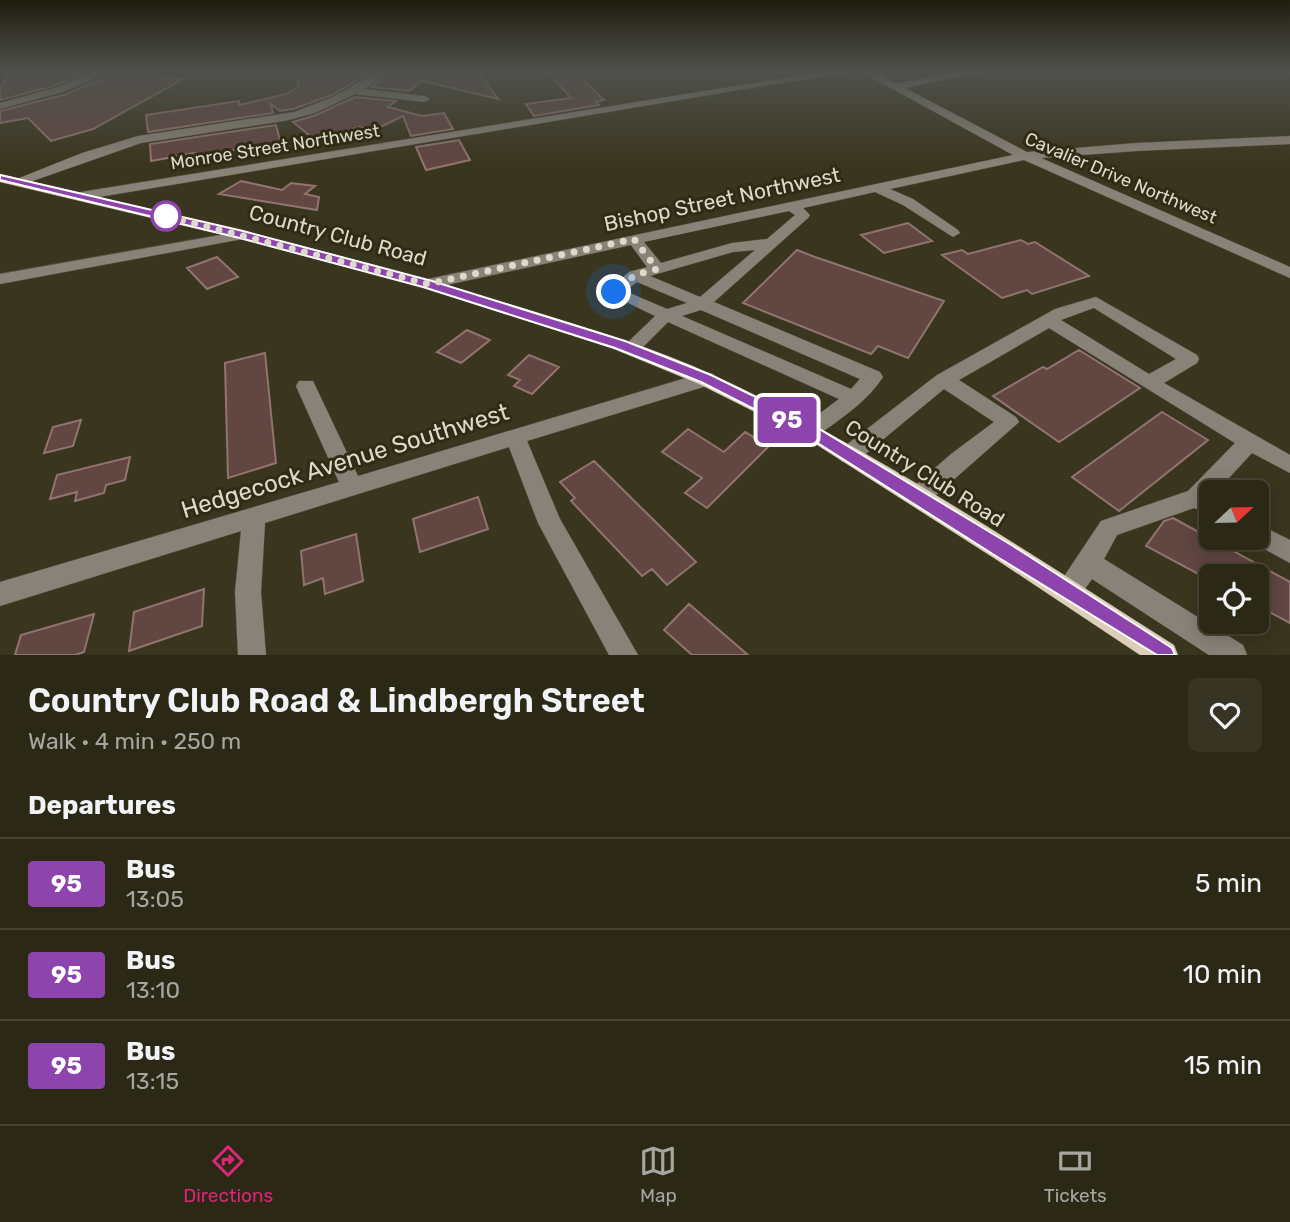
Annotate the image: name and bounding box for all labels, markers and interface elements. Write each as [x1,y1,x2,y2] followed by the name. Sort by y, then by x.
[169,120,381,174] street label: Monroe Street Northwest
[1022,127,1220,229] street label: Cavalier Drive Northwest
[602,162,842,236] street label: Bishop Street Northwest
[246,199,430,271] street label: Country Club Road
[151,201,181,231] unlabelled marker
[596,274,631,309] your location
[756,397,818,443] line badge: 95
[178,398,512,524] street label: Hedgecock Avenue Southwest
[772,406,802,434] text: 95
[841,414,1009,532] street label: Country Club Road
[1199,480,1269,550] north arrow
[1199,480,1269,634] map controls
[1199,564,1269,634] button: locate
[1188,678,1262,752] button: heart
[28,681,645,720] text: Country Club Road & Lindbergh Street
[28,727,241,755] text: Walk · 4 min · 250 m
[28,790,176,821] text: Departures
[126,854,175,885] text: Bus
[1195,868,1262,899] text: 5 min
[51,870,82,898] text: 95
[126,885,184,913] text: 13:05
[126,945,175,976] text: Bus
[1183,959,1262,990] text: 10 min
[51,961,82,989] text: 95
[126,976,180,1004] text: 13:10
[126,1036,175,1067] text: Bus
[1184,1050,1262,1081] text: 15 min
[51,1052,82,1080] text: 95
[126,1067,179,1095] text: 13:15
[183,1142,273,1207] tab: Directions
[639,1142,677,1207] tab: Map
[1044,1142,1107,1207] tab: Tickets

